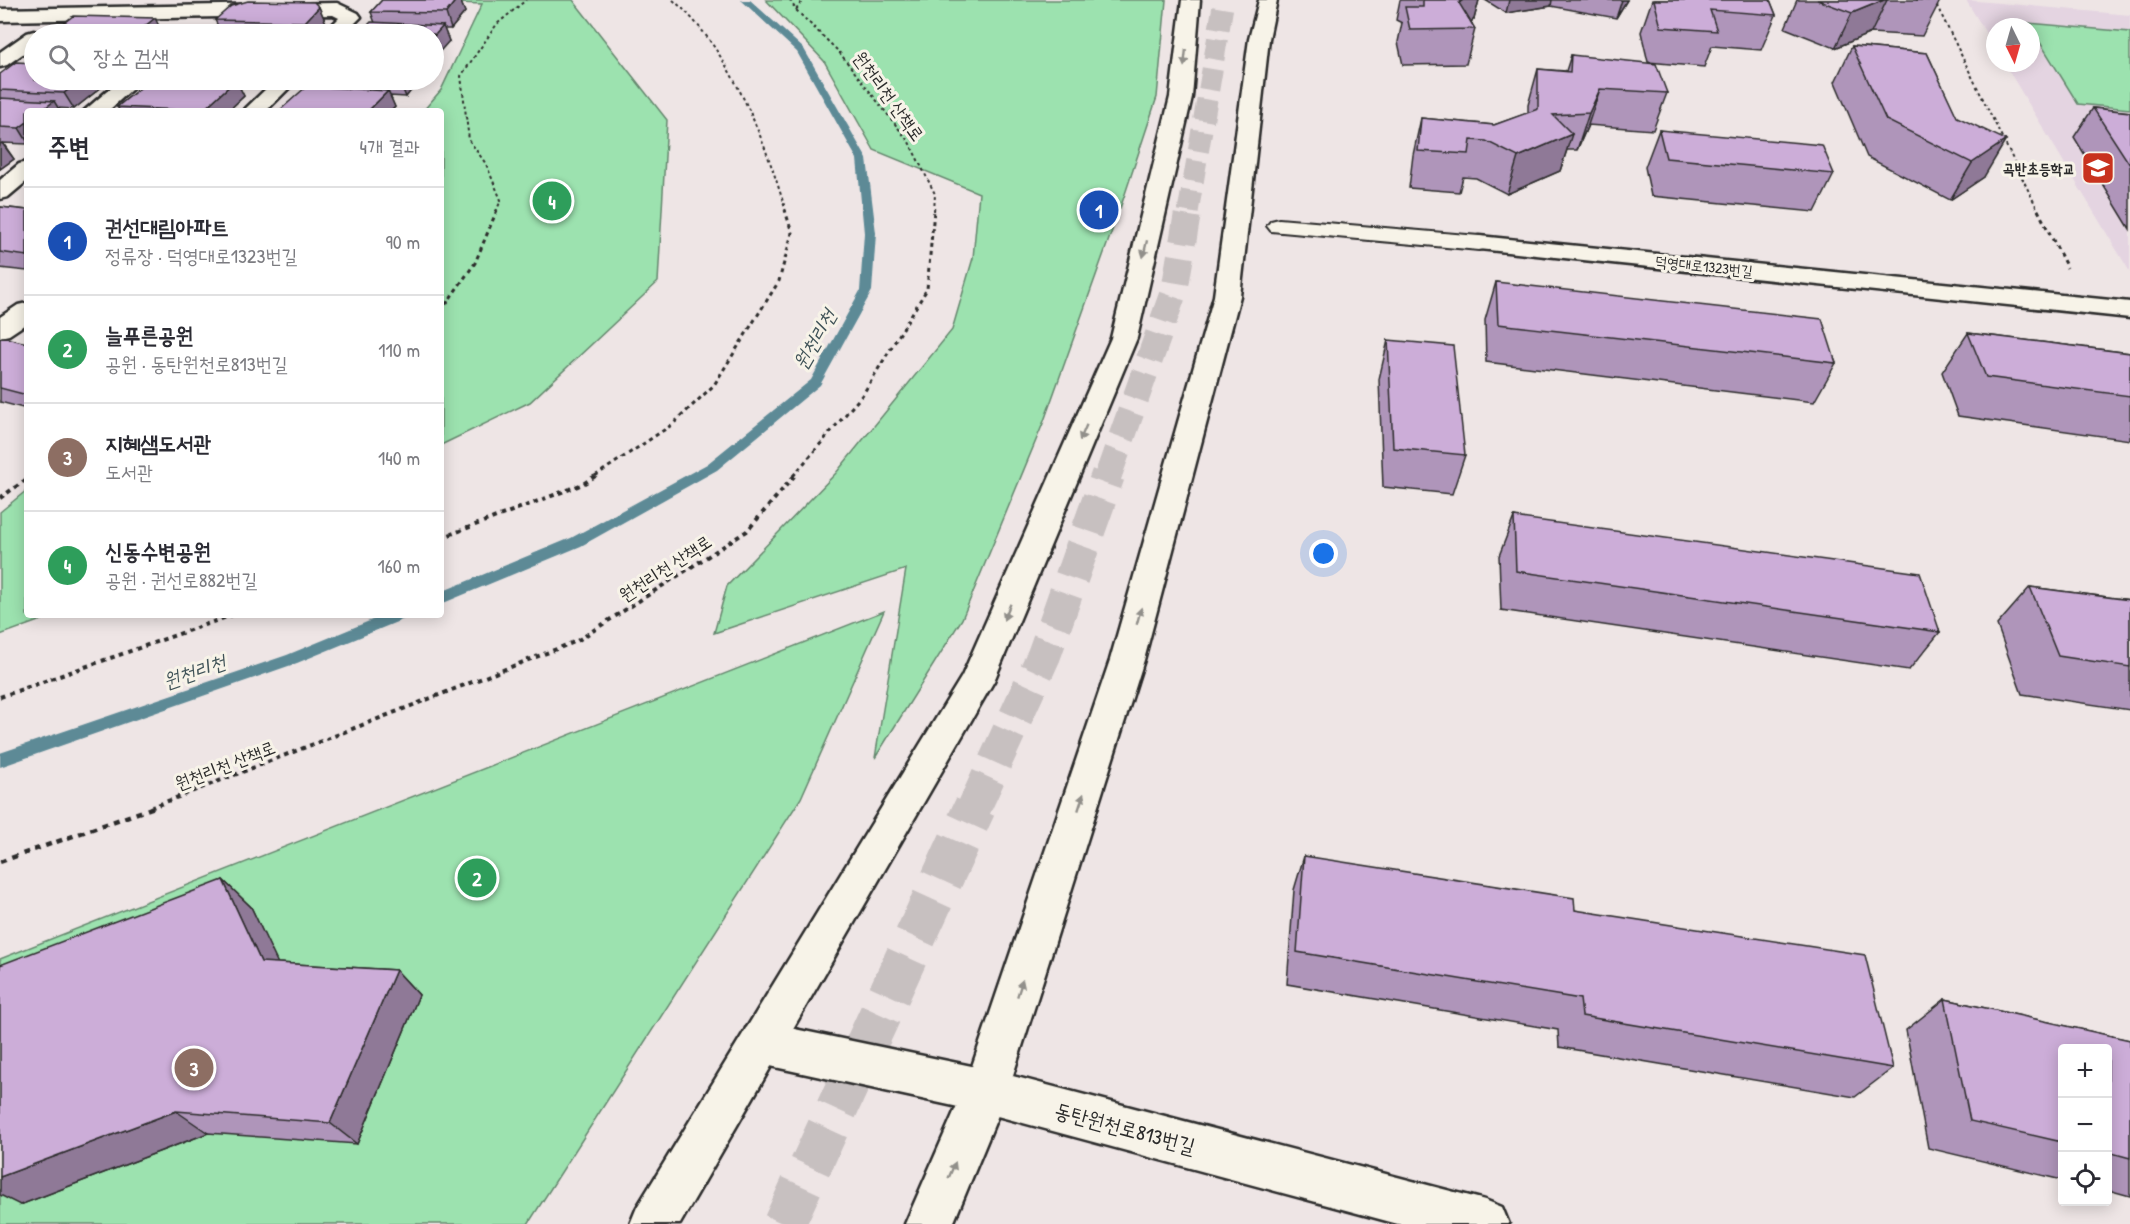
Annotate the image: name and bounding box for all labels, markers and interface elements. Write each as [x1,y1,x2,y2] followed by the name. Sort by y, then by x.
[1986,18,2040,72] north arrow
[24,24,444,90] search box
[45,41,78,74] icon: search
[93,42,169,72] text: 장소 검색
[848,46,930,146] street label: 원천리천 산책로
[1180,49,1190,68] one-way arrow
[48,129,90,164] text: 주변
[360,133,420,160] text: 4개 결과
[2080,150,2116,186] school or university icon: 곡반초등학교
[2003,158,2075,179] place label: 곡반초등학교
[532,178,572,224] pin: 4
[1080,188,1118,232] pin: 1
[105,212,229,242] text: 권선대림아파트
[64,228,71,255] text: 1
[386,228,420,255] text: 90 m
[1140,240,1150,258] one-way arrow
[105,242,298,269] text: 정류장 · 덕영대로1323번길
[1654,250,1754,282] street label: 덕영대로1323번길
[786,303,843,374] water label: 원천리천
[105,320,194,350] text: 늘푸른공원
[63,336,72,363] text: 2
[378,336,420,363] text: 110 m
[105,350,288,377] text: 공원 · 동탄원천로813번길
[1078,424,1087,442] one-way arrow
[105,428,211,458] text: 지혜샘도서관
[63,444,72,471] text: 3
[378,444,420,471] text: 140 m
[105,458,153,485] text: 도서관
[614,529,716,607] street label: 원천리천 산책로
[105,536,211,566] text: 신동수변공원
[1309,539,1338,568] your location
[64,552,71,579] text: 4
[378,552,420,579] text: 160 m
[105,566,258,593] text: 공원 · 권선로882번길
[1002,604,1011,621] one-way arrow
[1135,607,1144,625] one-way arrow
[159,647,231,694] water label: 원천리천
[171,734,279,796] street label: 원천리천 산책로
[1076,793,1086,811] one-way arrow
[458,856,496,900] pin: 2
[1016,979,1025,997] one-way arrow
[2058,1044,2112,1206] map controls
[2058,1044,2112,1098] button: +
[174,1046,214,1090] pin: 3
[1051,1095,1199,1161] street label: 동탄원천로813번길
[2058,1098,2112,1152] button: −
[2058,1152,2112,1206] button: locate
[947,1161,957,1179] one-way arrow

